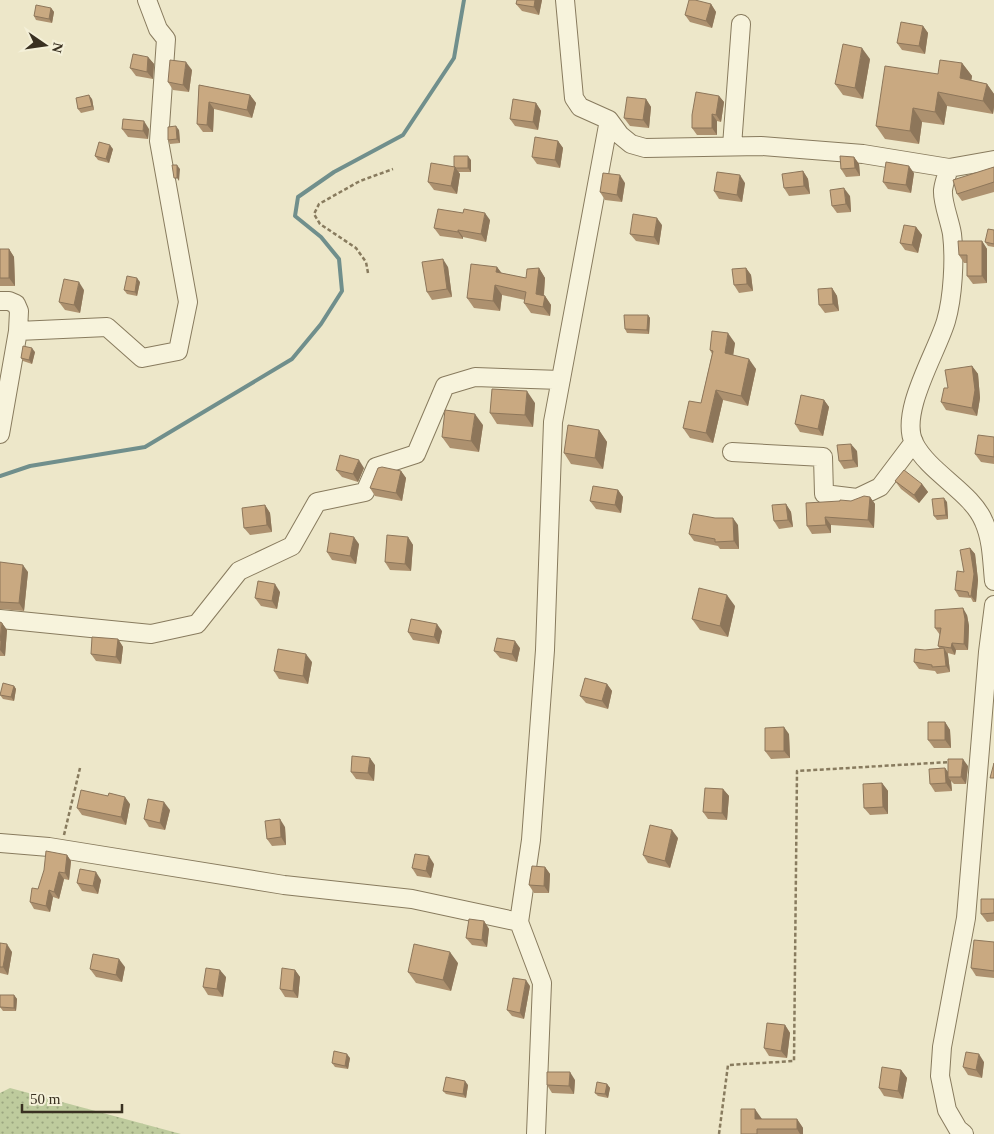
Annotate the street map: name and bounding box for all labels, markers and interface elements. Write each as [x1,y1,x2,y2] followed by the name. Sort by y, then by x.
[20,20,70,70] north arrow
[49,41,66,54] text: N
[22,1082,122,1114] scale bar
[30,1091,61,1107] text: 50 m

